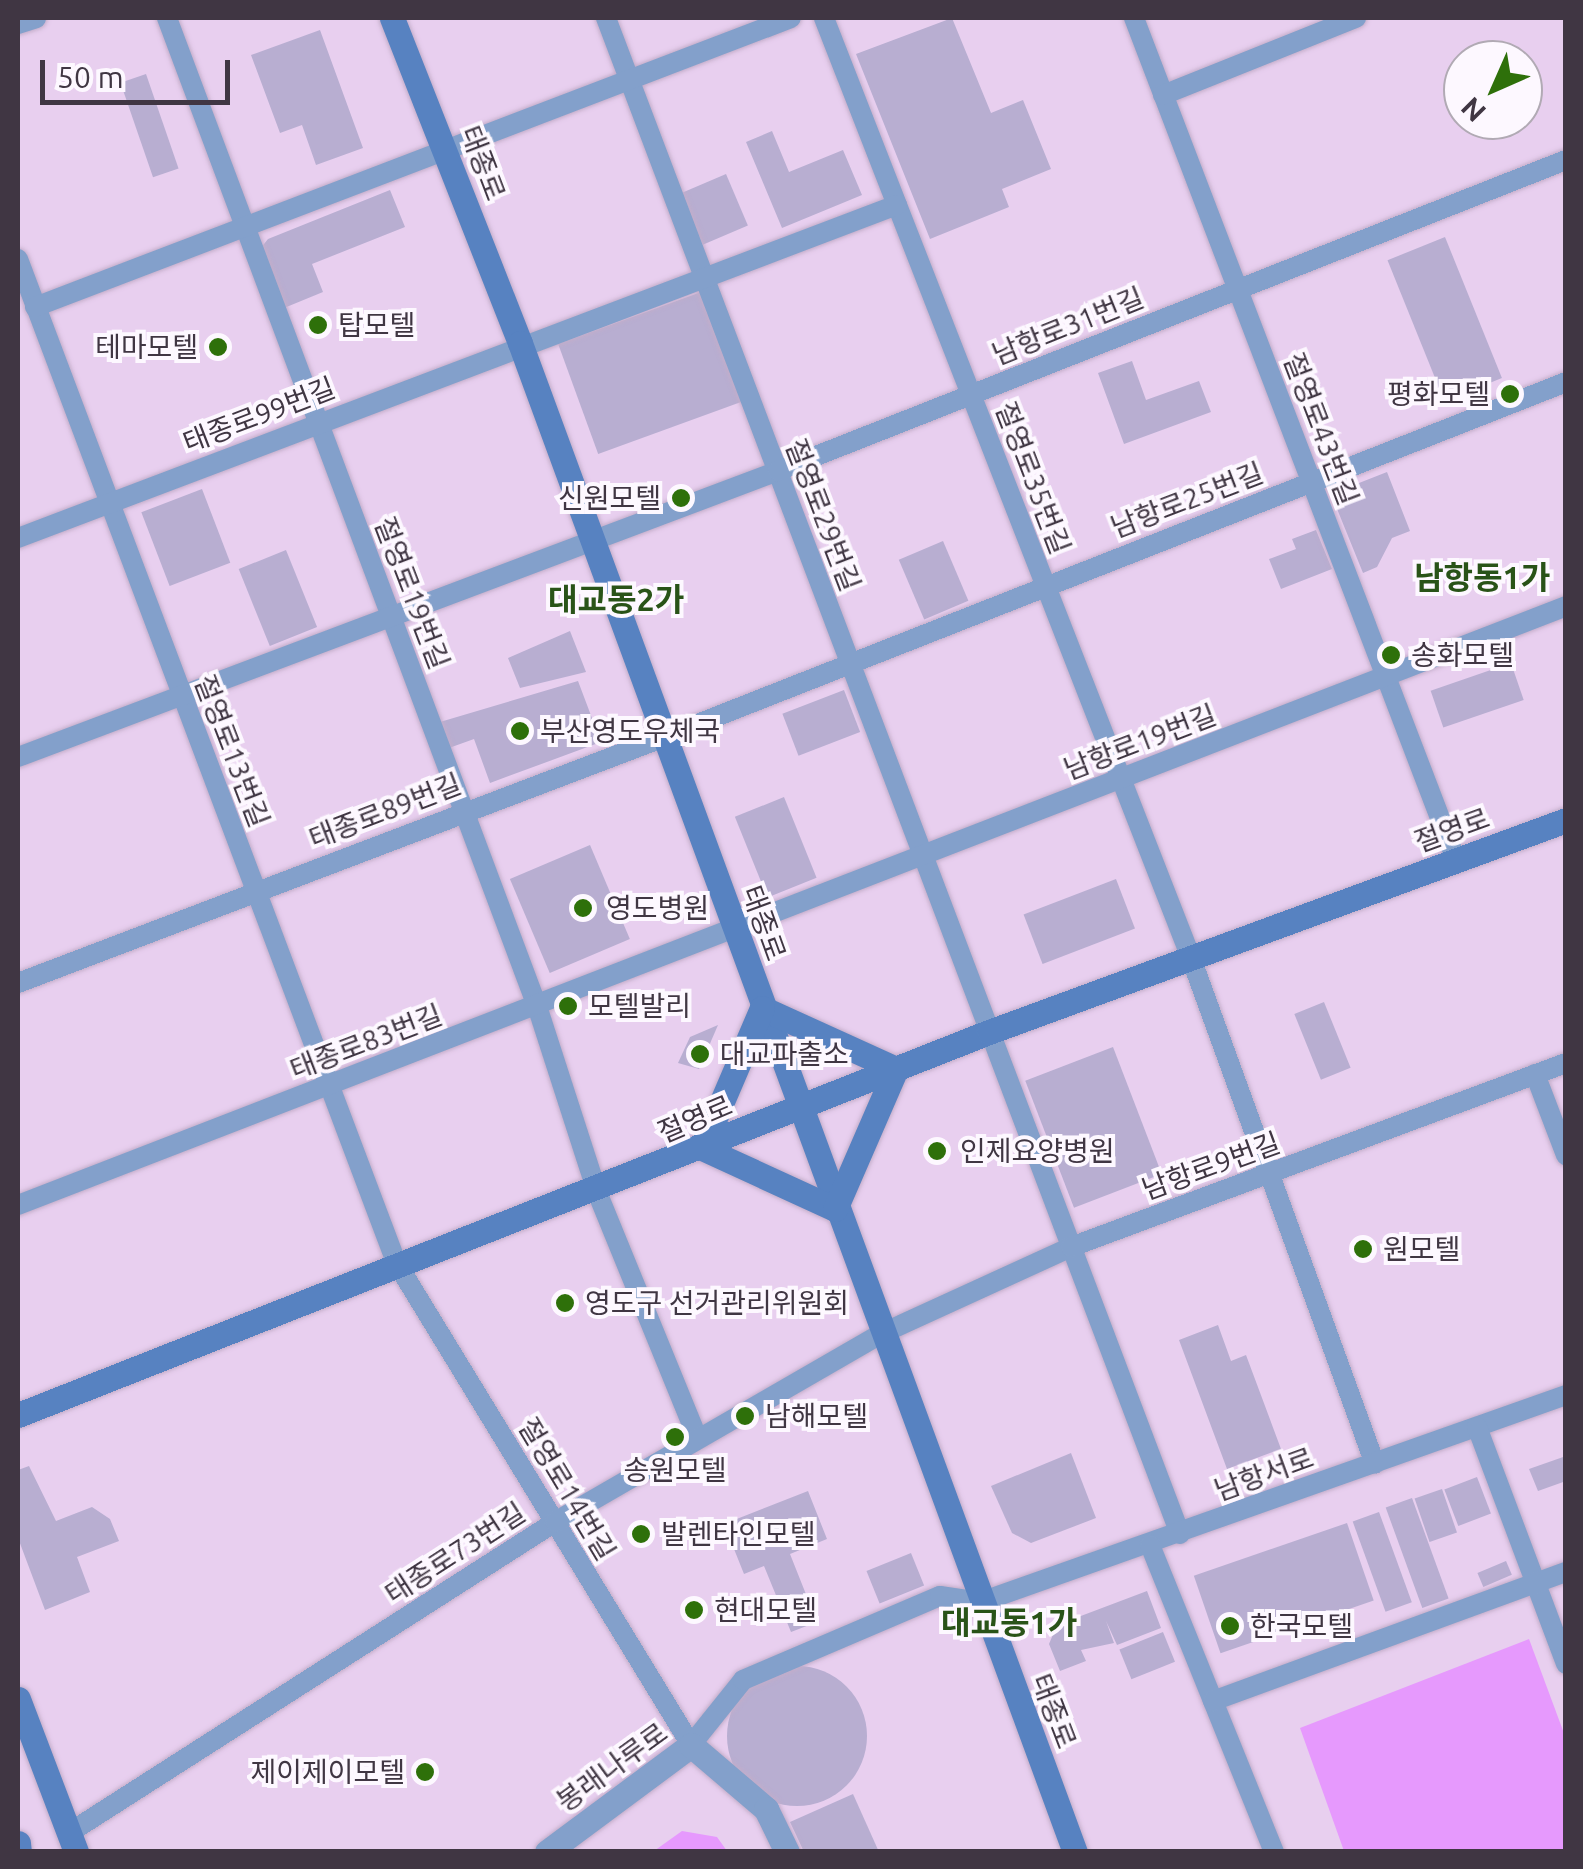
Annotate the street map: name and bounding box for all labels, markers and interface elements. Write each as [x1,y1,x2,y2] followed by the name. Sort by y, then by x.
[45,40,235,102] scale bar
[1443,40,1543,140] north arrow
[57,60,124,94] text: 50 m
[1455,92,1491,129] text: N
[453,121,513,205] street label: 태종로
[987,280,1149,372] street label: 남항로31번길
[338,308,415,342] place label: 탑모텔
[307,314,329,336] marker: 탑모텔
[95,330,198,364] place label: 테마모텔
[207,336,229,358] marker: 테마모텔
[1277,348,1365,510] street label: 절영로43번길
[178,371,340,459] street label: 태종로99번길
[1387,377,1490,411] place label: 평화모텔
[1499,383,1521,405] marker: 평화모텔
[989,397,1077,559] street label: 절영로35번길
[779,434,867,596] street label: 절영로29번길
[1106,456,1268,544] street label: 남항로25번길
[558,481,661,515] place label: 신원모텔
[670,487,692,509] marker: 신원모텔
[368,512,456,674] street label: 절영로19번길
[1414,558,1550,596] district label: 남항동1가
[548,580,684,618] district label: 대교동2가
[1411,638,1514,672] place label: 송화모텔
[1380,644,1402,666] marker: 송화모텔
[188,670,276,832] street label: 절영로13번길
[1059,698,1221,786] street label: 남항로19번길
[540,714,720,748] place label: 부산영도우체국
[509,720,531,742] marker: 부산영도우체국
[304,767,466,855] street label: 태종로89번길
[1410,801,1494,859] street label: 절영로
[735,881,793,965] street label: 태종로
[606,891,709,925] place label: 영도병원
[570,895,596,921] marker: 영도병원
[588,989,691,1023] place label: 모텔발리
[557,995,579,1017] marker: 모텔발리
[285,998,447,1086] street label: 태종로83번길
[720,1037,849,1071] place label: 대교파출소
[689,1043,711,1065] marker: 대교파출소
[653,1088,737,1150] street label: 절영로
[1137,1125,1285,1207] street label: 남항로9번길
[960,1134,1115,1168] place label: 인제요양병원
[924,1138,950,1164] marker: 인제요양병원
[1383,1232,1460,1266] place label: 원모텔
[1352,1238,1374,1260] marker: 원모텔
[585,1286,849,1320] place label: 영도구 선거관리위원회
[554,1292,576,1314] marker: 영도구 선거관리위원회
[765,1399,868,1433] place label: 남해모텔
[734,1405,756,1427] marker: 남해모텔
[511,1412,623,1566] street label: 절영로14번길
[664,1426,686,1448] marker: 송원모텔
[1210,1441,1318,1507] street label: 남항서로
[623,1453,727,1487] place label: 송원모텔
[379,1495,531,1611] street label: 태종로73번길
[661,1517,816,1551] place label: 발렌타인모텔
[630,1523,652,1545] marker: 발렌타인모텔
[714,1593,817,1627] place label: 현대모텔
[683,1599,705,1621] marker: 현대모텔
[941,1603,1077,1641] district label: 대교동1가
[1250,1609,1353,1643] place label: 한국모텔
[1219,1615,1241,1637] marker: 한국모텔
[1024,1669,1084,1753] street label: 태종로
[550,1716,674,1818] street label: 봉래나루로
[250,1755,405,1789] place label: 제이제이모텔
[414,1761,436,1783] marker: 제이제이모텔

